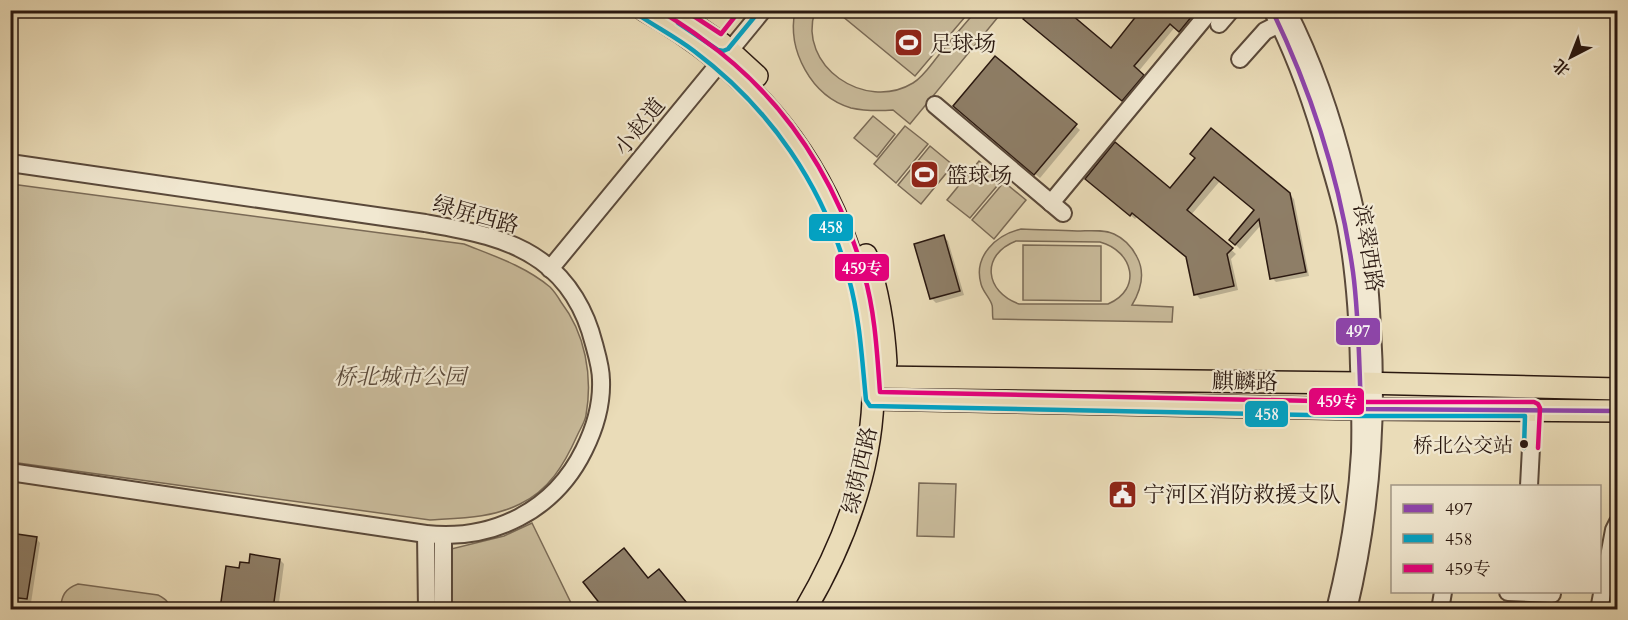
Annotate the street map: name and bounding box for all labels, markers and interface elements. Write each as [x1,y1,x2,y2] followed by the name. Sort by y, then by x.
[893,27,925,59] sports icon: 足球场
[1541,27,1601,87] north arrow
[930,29,996,59] place label: 足球场
[1548,54,1575,81] text: 北
[607,92,672,162] street label: 小赵道
[909,159,941,191] sports icon: 篮球场
[946,161,1012,191] place label: 篮球场
[429,189,522,241] street label: 绿屏西路
[1346,202,1390,294] street label: 滨翠西路
[808,213,854,242] line badge: 458
[819,217,843,239] text: 458
[834,253,890,282] line badge: 459专
[842,258,882,280] text: 459专
[1335,317,1381,346] line badge: 497
[1346,321,1370,343] text: 497
[334,362,469,392] park label: 桥北城市公园
[1212,366,1278,398] street label: 麒麟路
[1308,387,1365,416] line badge: 459专
[1317,391,1357,413] text: 459专
[1244,400,1289,428] line badge: 458
[1255,404,1279,426] text: 458
[835,424,884,516] street label: 绿荫西路
[1413,432,1513,459] place label: 桥北公交站
[1518,438,1530,450] marker: 桥北公交站
[1106,478,1138,510] public building icon: 宁河区消防救援支队
[1143,480,1341,510] place label: 宁河区消防救援支队
[1391,485,1601,593] legend
[1445,497,1473,522] text: 497
[1445,527,1473,552] text: 458
[1445,557,1491,582] text: 459专

